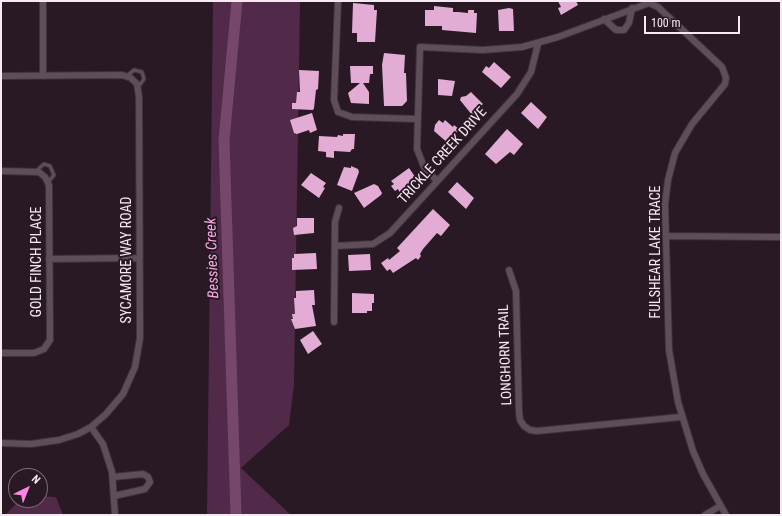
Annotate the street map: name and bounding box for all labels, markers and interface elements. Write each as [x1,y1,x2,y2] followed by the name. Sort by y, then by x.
[646,8,742,34] scale bar
[651,16,681,30] text: 100 m
[395,104,491,208] street label: TRICKLE CREEK DRIVE
[648,185,664,319] street label: FULSHEAR LAKE TRACE
[119,196,135,324] street label: SYCAMORE WAY ROAD
[29,207,45,317] street label: GOLD FINCH PLACE
[203,217,223,299] water label: Bessies Creek
[496,304,516,406] street label: LONGHORN TRAIL
[8,468,48,508] north arrow
[29,473,43,487] text: N

